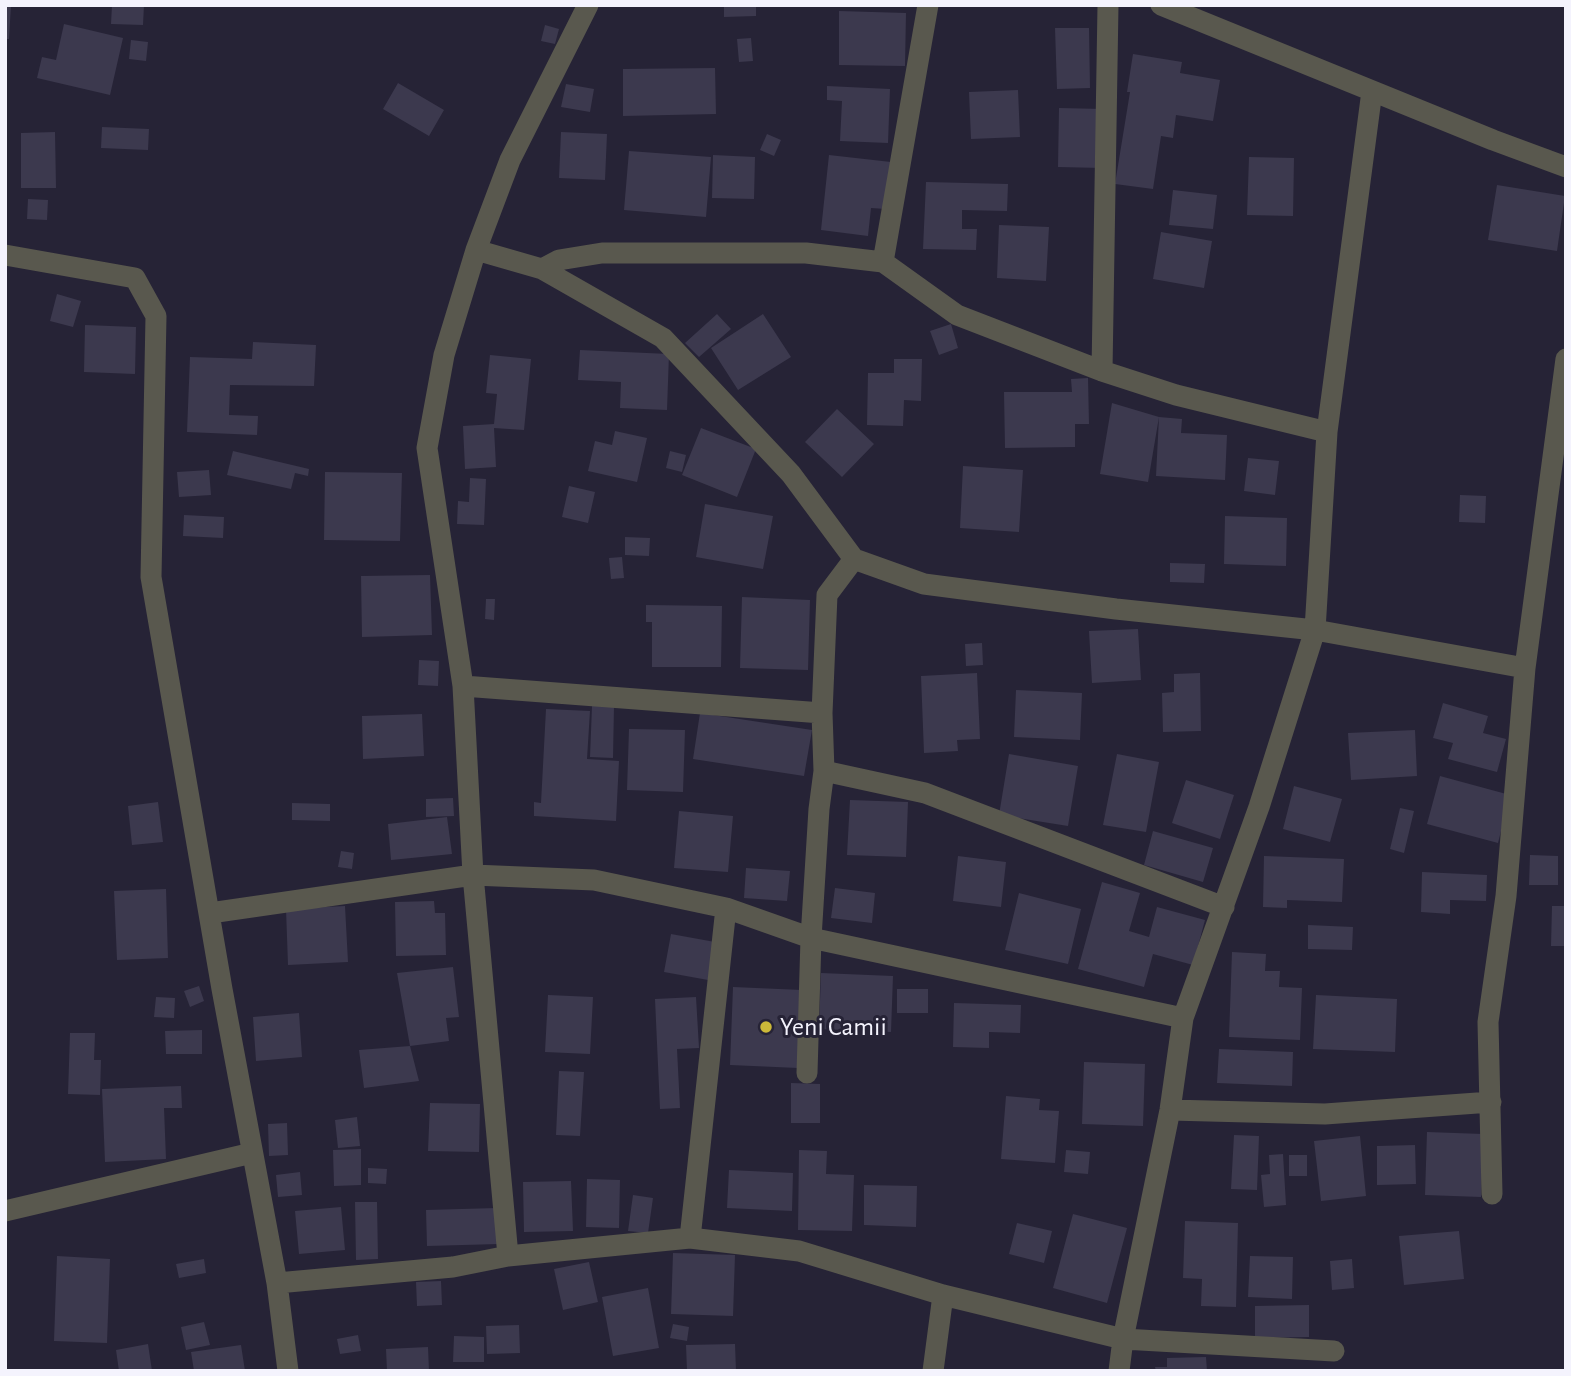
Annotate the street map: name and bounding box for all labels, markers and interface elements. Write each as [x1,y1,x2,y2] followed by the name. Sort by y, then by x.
[780,1011,887,1043] place label: Yeni Camii
[758,1019,774,1035] marker: Yeni Camii

